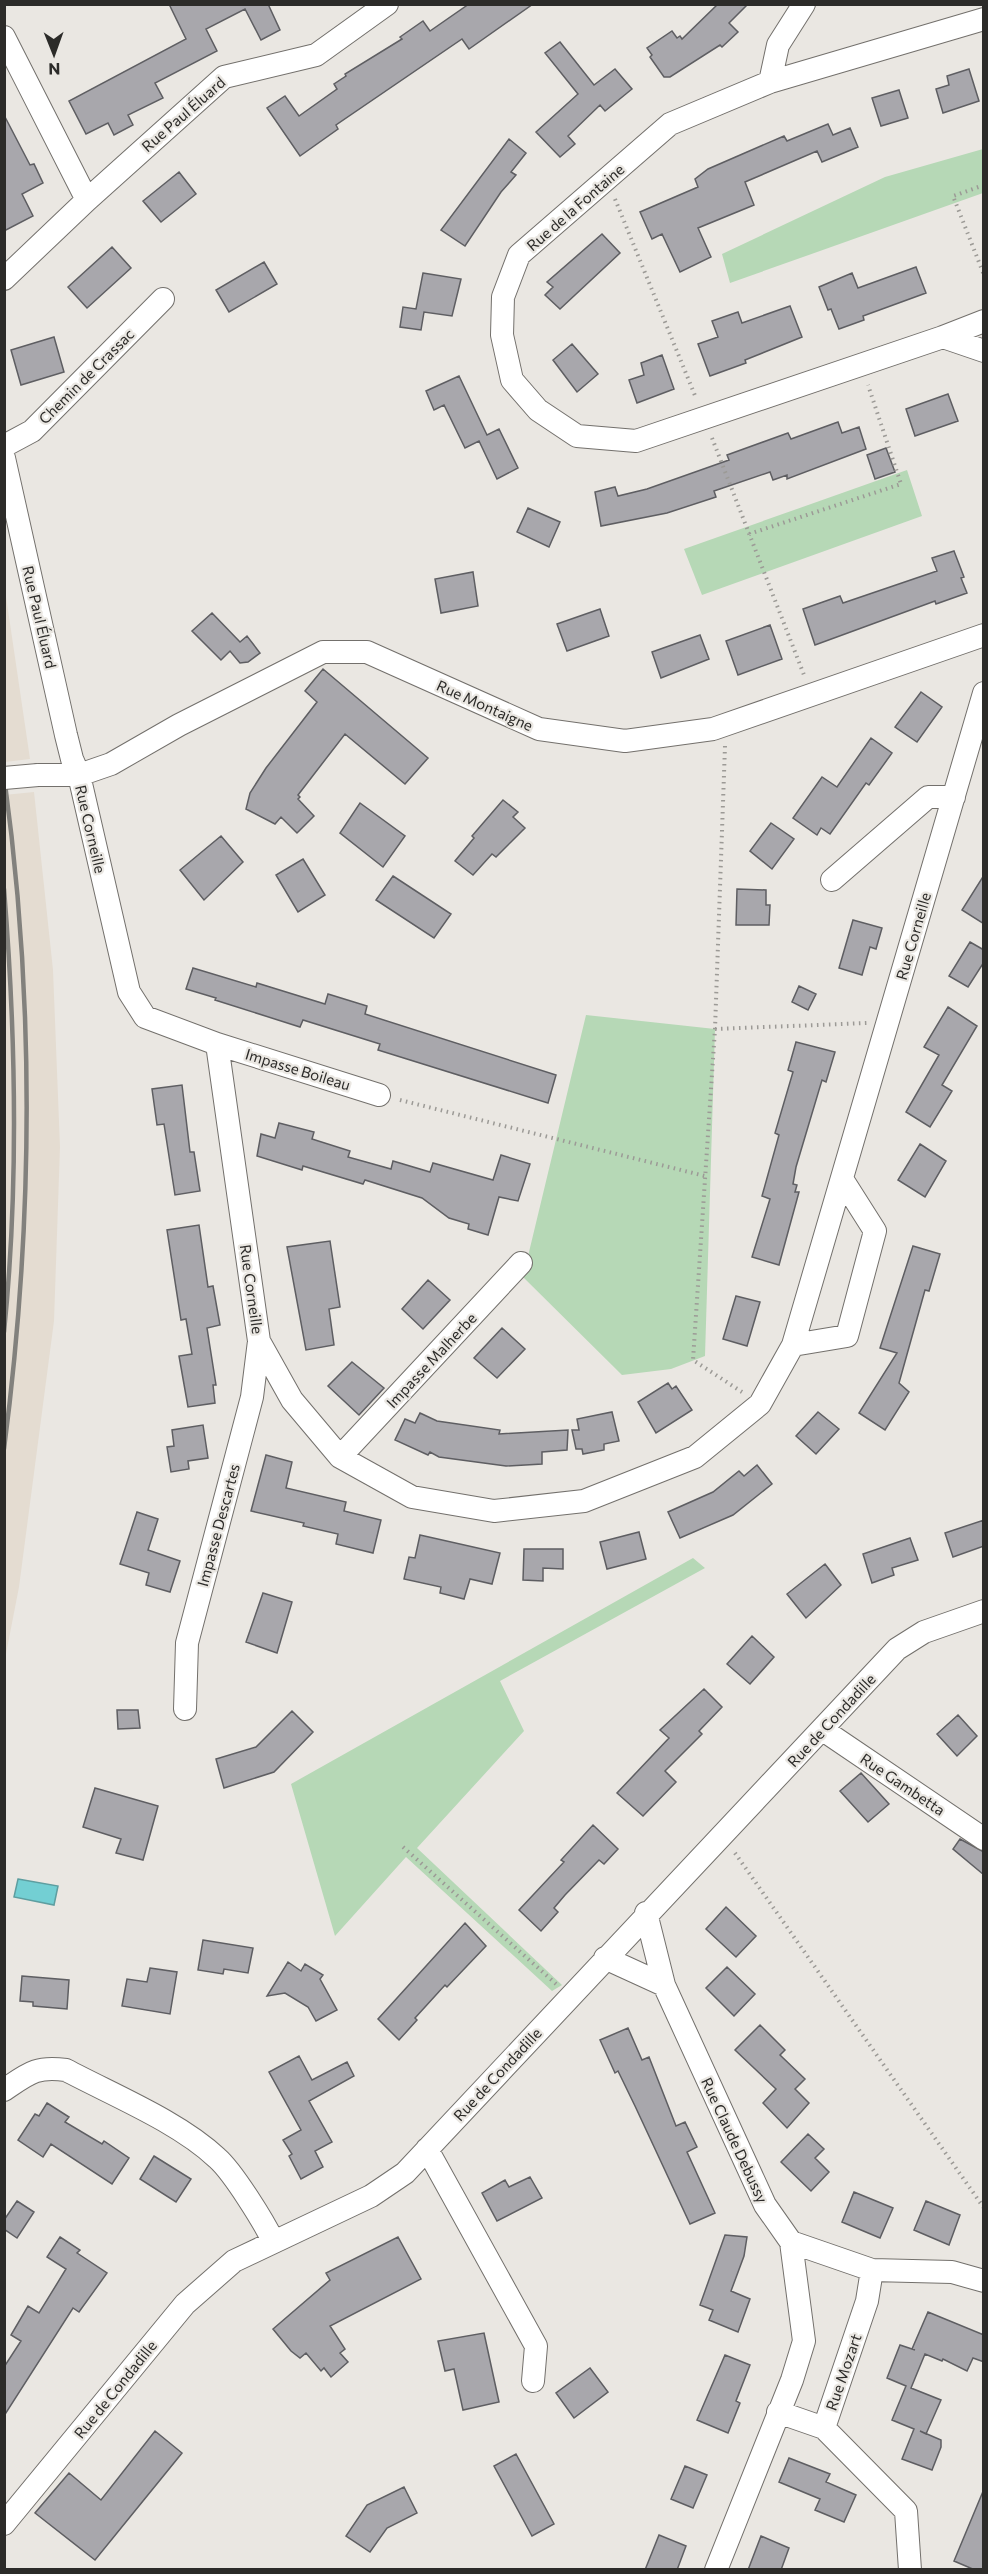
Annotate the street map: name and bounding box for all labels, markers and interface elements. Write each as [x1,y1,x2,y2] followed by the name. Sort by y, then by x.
[24,24,84,84] north arrow
[48,60,60,79] text: N
[137,72,228,155] street label: Rue Paul Éluard
[523,160,627,254] street label: Rue de la Fontaine
[35,325,137,427] street label: Chemin de Crassac
[19,564,62,670] street label: Rue Paul Éluard
[434,676,536,734] street label: Rue Montaigne
[72,783,110,875] street label: Rue Corneille
[892,890,934,982] street label: Rue Corneille
[243,1044,353,1094] street label: Impasse Boileau
[237,1243,267,1335] street label: Rue Corneille
[382,1309,480,1411] street label: Impasse Malherbe
[193,1462,243,1588] street label: Impasse Descartes
[783,1670,879,1770] street label: Rue de Condadille
[857,1749,949,1819] street label: Rue Gambetta
[449,2024,545,2124] street label: Rue de Condadille
[698,2074,772,2206] street label: Rue Claude Debussy
[821,2331,865,2413] street label: Rue Mozart
[70,2336,160,2442] street label: Rue de Condadille

